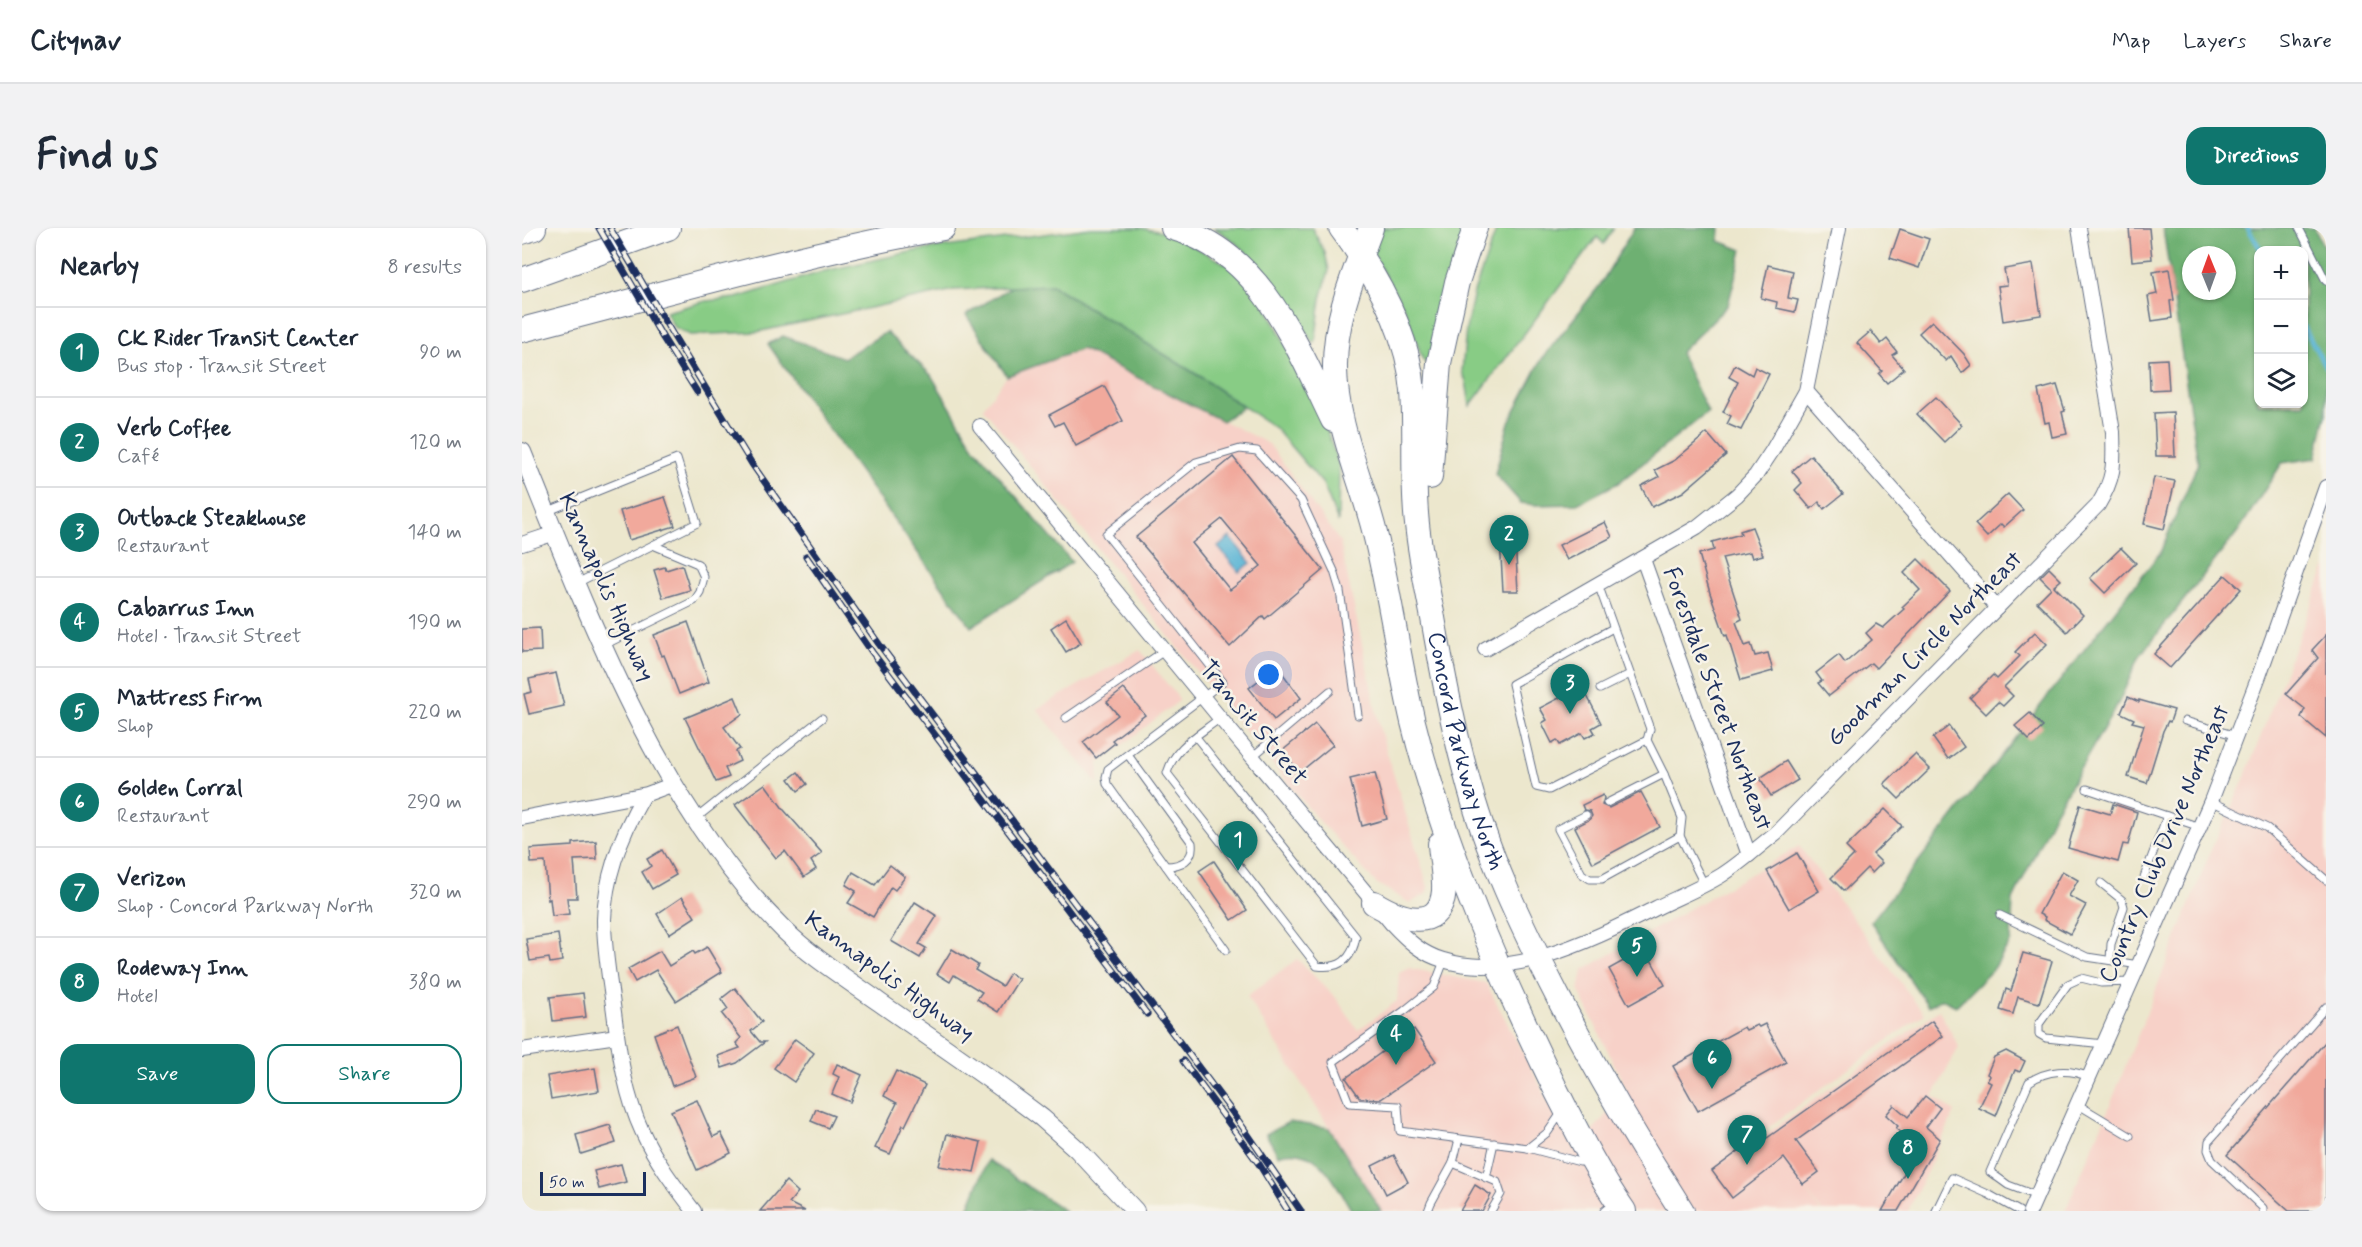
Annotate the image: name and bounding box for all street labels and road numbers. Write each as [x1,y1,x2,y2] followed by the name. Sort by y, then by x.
[549,488,662,687] street label: Kannapolis Highway
[1820,544,2030,754] street label: Goodman Circle Northeast
[1655,563,1779,835] street label: Forestdale Street Northeast
[1420,629,1512,875] street label: Concord Parkway North
[1192,654,1314,792] street label: Transit Street
[2092,700,2238,988] street label: Country Club Drive Northeast
[796,905,980,1051] street label: Kannapolis Highway

